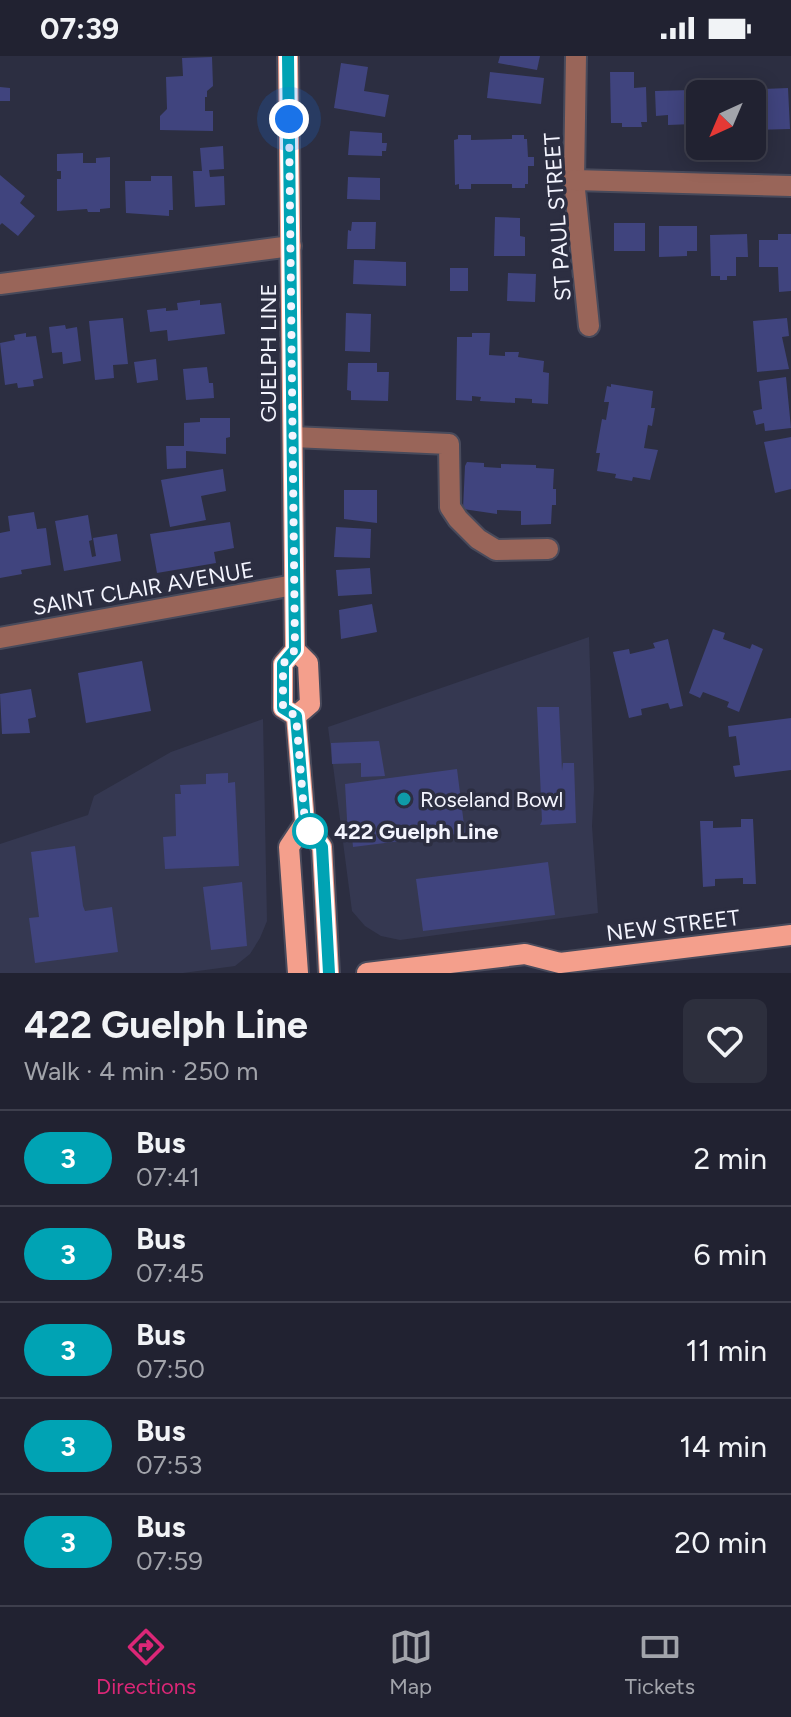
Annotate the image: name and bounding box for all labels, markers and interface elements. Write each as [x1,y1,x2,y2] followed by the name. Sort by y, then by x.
[40,10,119,47] text: 07:39
[686,80,766,160] north arrow
[686,80,766,160] map controls
[269,99,309,139] your location
[538,132,577,302] street label: ST PAUL STREET
[255,284,282,422] street label: GUELPH LINE
[30,556,256,621] street label: SAINT CLAIR AVENUE
[420,786,563,813] place label: Roseland Bowl
[395,790,413,808] marker: Roseland Bowl
[293,814,327,848] marker: 422 Guelph Line
[334,818,498,845] place label: 422 Guelph Line
[605,904,741,947] street label: NEW STREET
[683,999,767,1083] button: heart
[24,1002,308,1048] text: 422 Guelph Line
[24,1055,258,1087] text: Walk · 4 min · 250 m
[136,1124,185,1161] text: Bus
[694,1140,767,1177] text: 2 min
[60,1141,76,1175] text: 3
[136,1161,200,1193] text: 07:41
[136,1220,185,1257] text: Bus
[693,1236,767,1273] text: 6 min
[60,1237,76,1271] text: 3
[136,1257,204,1289] text: 07:45
[136,1316,185,1353] text: Bus
[686,1332,767,1369] text: 11 min
[60,1333,76,1367] text: 3
[136,1353,205,1385] text: 07:50
[136,1412,185,1449] text: Bus
[679,1428,767,1465] text: 14 min
[60,1429,76,1463] text: 3
[136,1449,202,1481] text: 07:53
[136,1508,185,1545] text: Bus
[674,1524,767,1561] text: 20 min
[60,1525,76,1559] text: 3
[136,1545,203,1577] text: 07:59
[96,1625,196,1700] tab: Directions
[389,1625,433,1700] tab: Map
[625,1625,695,1700] tab: Tickets

